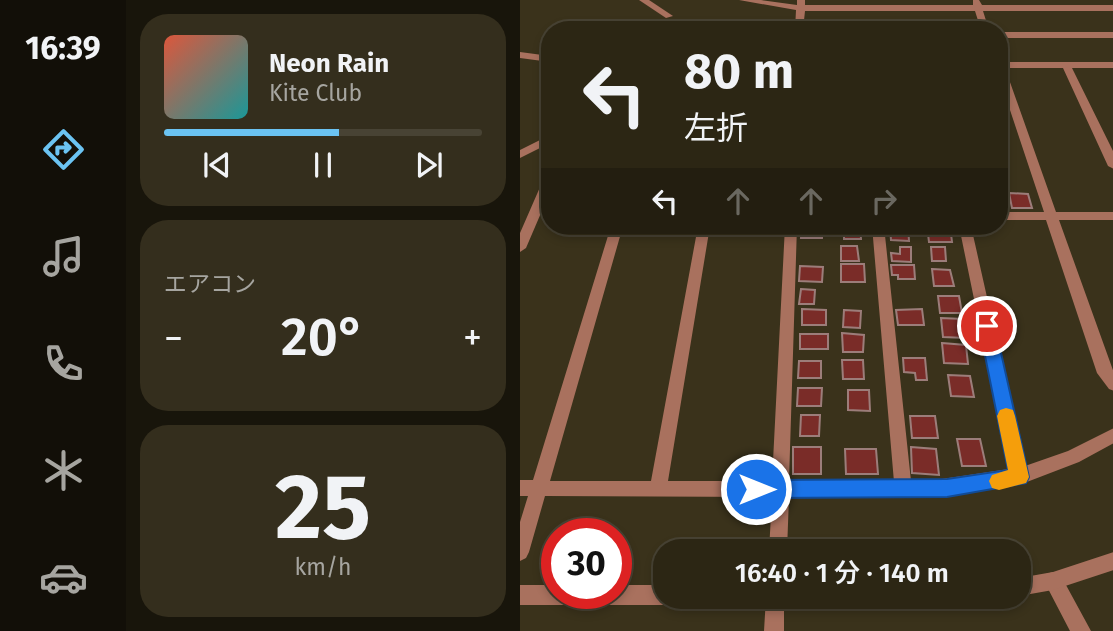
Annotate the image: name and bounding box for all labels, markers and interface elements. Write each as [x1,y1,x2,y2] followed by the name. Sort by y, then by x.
[25,29,101,67] text: 16:39
[684,42,794,101] text: 80 m
[269,48,389,79] text: Neon Rain
[569,49,660,140] icon: left
[269,79,362,107] text: Kite Club
[684,109,748,147] text: 左折
[39,125,88,174] icon: directions
[198,146,236,184] icon: previous
[304,146,342,184] icon: pause
[410,146,448,184] icon: next
[646,182,684,220] icon: left
[719,182,757,220] icon: ahead
[792,182,830,220] icon: ahead
[865,182,903,220] icon: right
[39,232,88,281] icon: music
[164,270,256,298] text: エアコン
[957,296,1017,356] pin
[281,306,365,369] text: 20°
[968,307,1006,345] icon: arrive
[164,315,183,361] text: −
[463,315,482,361] text: +
[39,339,88,388] icon: phone
[39,446,88,495] icon: climate
[719,452,793,526] position arrow
[275,453,371,562] text: 25
[541,518,632,609] speed limit sign: 30
[39,553,88,602] icon: car
[295,553,351,581] text: km/h
[735,558,949,589] text: 16:40 · 1 分 · 140 m

